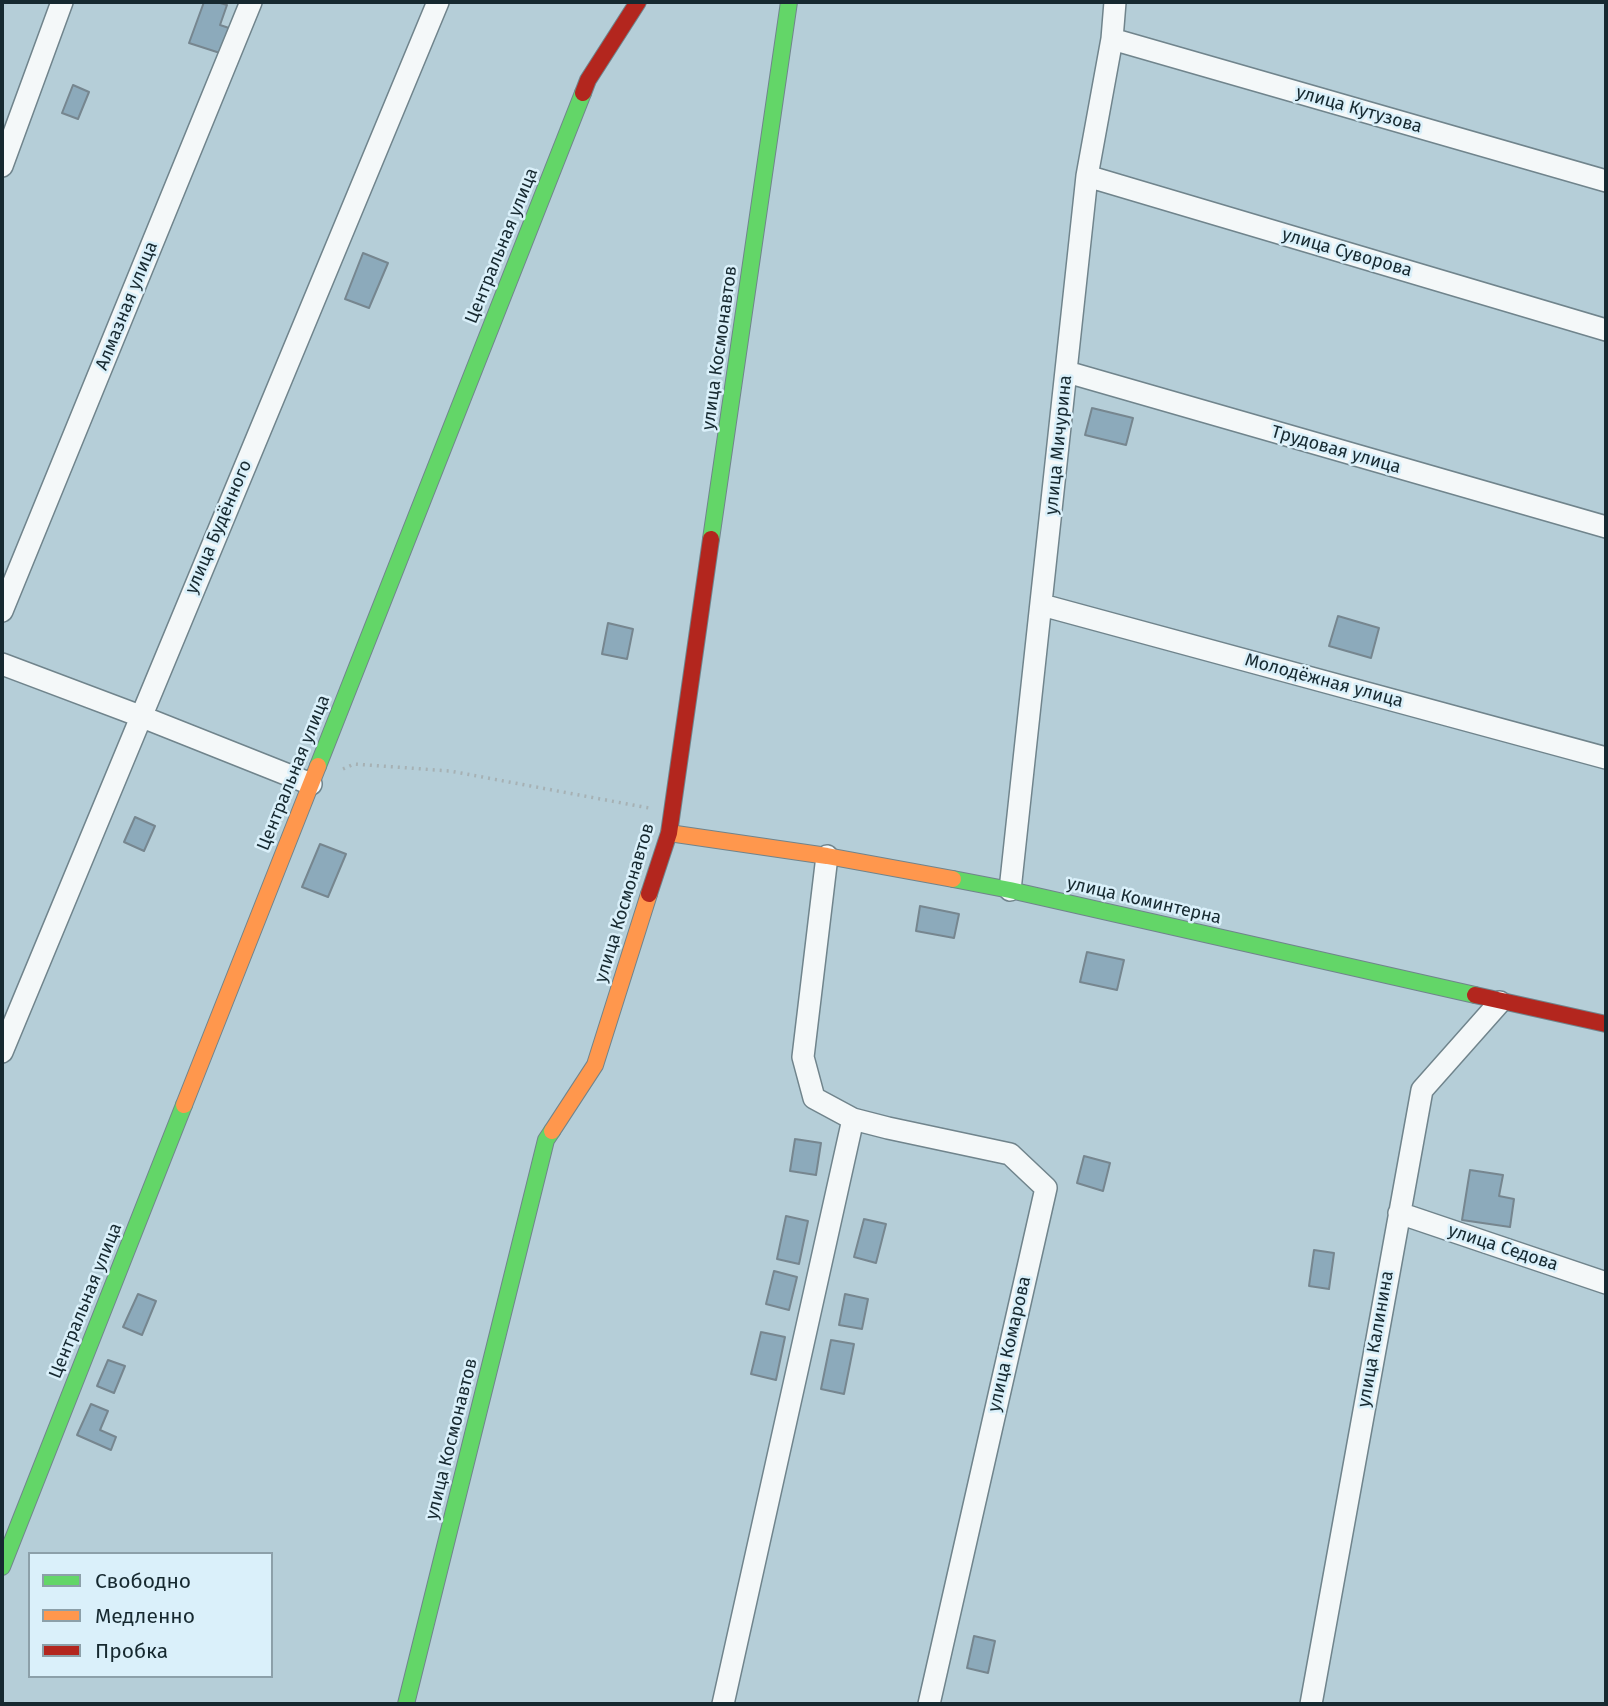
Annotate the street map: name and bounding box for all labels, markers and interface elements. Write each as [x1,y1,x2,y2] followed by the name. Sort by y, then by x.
[1293,82,1425,138] street label: улица Кутузова
[461,165,543,327] street label: Центральная улица
[1279,224,1415,282] street label: улица Суворова
[91,239,163,373] street label: Алмазная улица
[698,265,742,431] street label: улица Космонавтов
[1041,374,1077,516] street label: улица Мичурина
[1269,421,1403,479] street label: Трудовая улица
[181,457,257,597] street label: улица Будённого
[1243,649,1405,713] street label: Молодёжная улица
[253,692,335,854] street label: Центральная улица
[590,821,660,985] street label: улица Космонавтов
[1065,873,1223,929] street label: улица Коминтерна
[45,1220,127,1382] street label: Центральная улица
[1445,1220,1561,1276] street label: улица Седова
[1353,1269,1399,1409] street label: улица Калинина
[984,1274,1036,1414] street label: улица Комарова
[421,1356,483,1522] street label: улица Космонавтов
[28,1552,273,1678] legend
[95,1568,191,1594] text: Свободно
[95,1603,195,1629] text: Медленно
[95,1638,168,1664] text: Пробка

